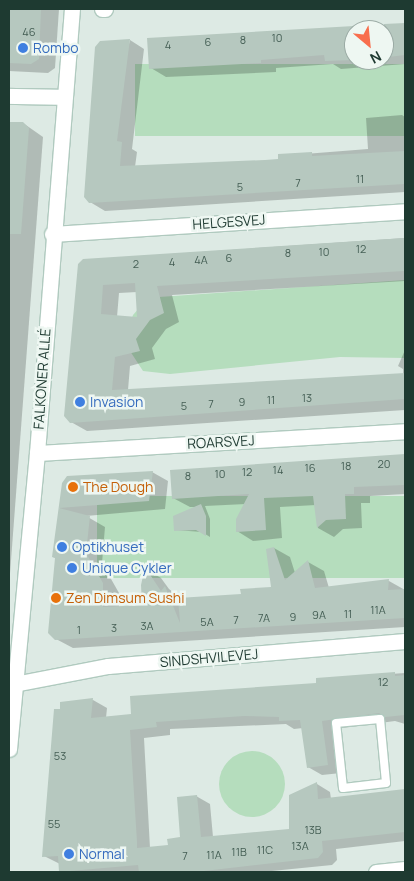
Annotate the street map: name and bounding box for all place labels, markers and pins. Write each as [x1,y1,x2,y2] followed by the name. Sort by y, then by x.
[33,40,79,56] place label: Rombo
[17,42,29,54] marker: Rombo
[90,394,143,410] place label: Invasion
[74,396,86,408] marker: Invasion
[83,479,153,495] place label: The Dough
[67,481,79,493] marker: The Dough
[72,539,144,555] place label: Optikhuset
[56,541,68,553] marker: Optikhuset
[82,560,172,576] place label: Unique Cykler
[66,562,78,574] marker: Unique Cykler
[66,590,184,606] place label: Zen Dimsum Sushi
[50,592,62,604] marker: Zen Dimsum Sushi
[79,846,125,862] place label: Normal
[63,848,75,860] marker: Normal

